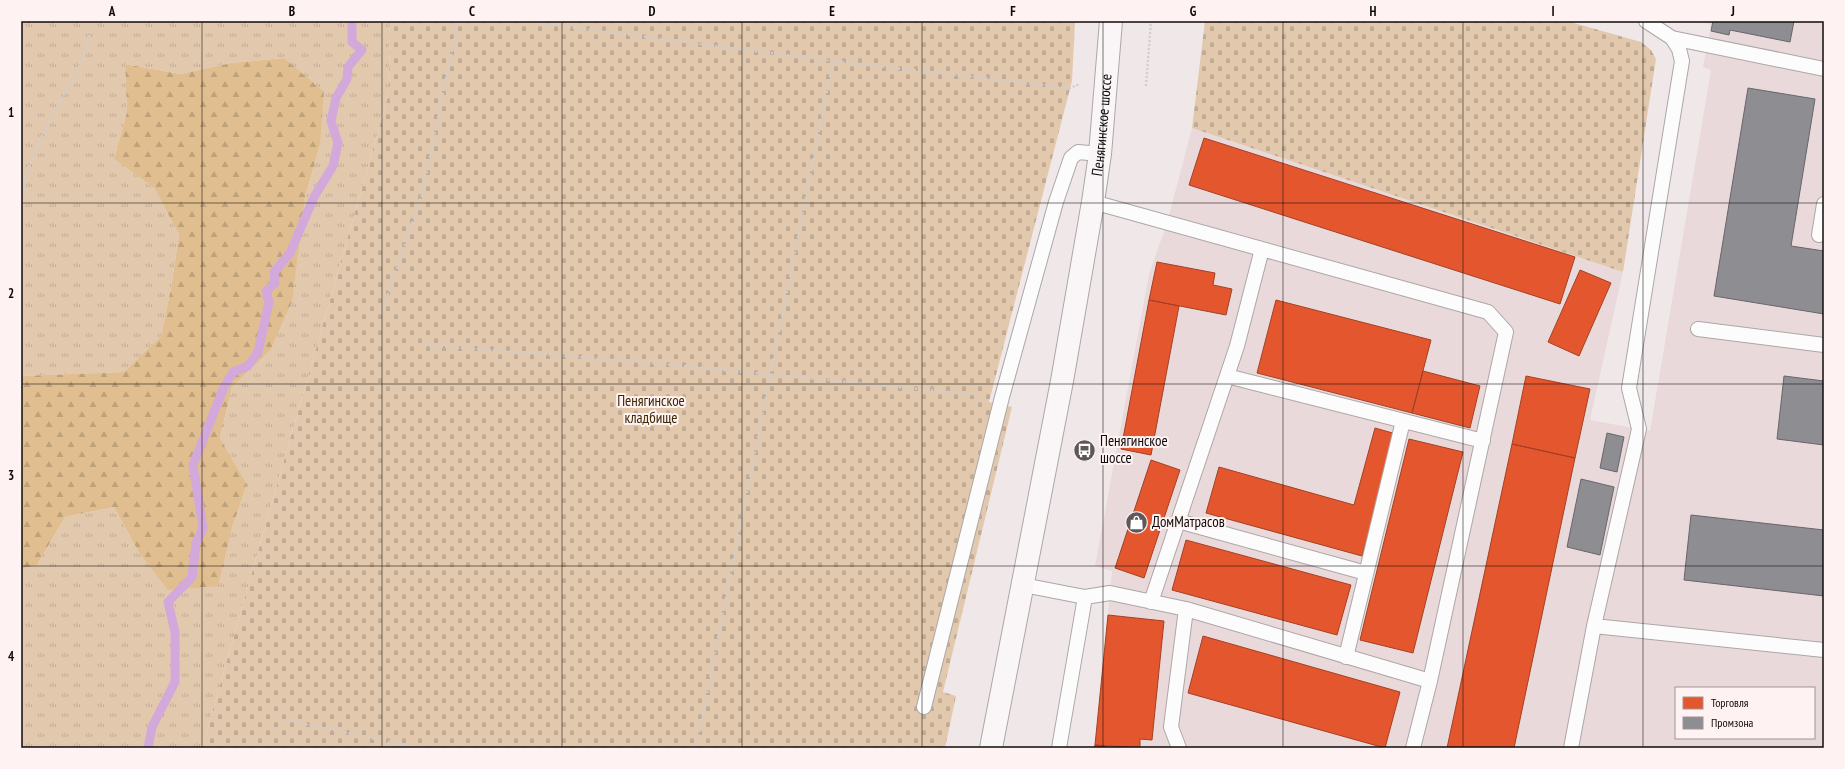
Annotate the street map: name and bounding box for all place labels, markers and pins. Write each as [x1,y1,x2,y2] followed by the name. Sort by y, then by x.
[1100,431,1168,467] place label: Пенягинское шоссе
[1072,437,1098,463] bus stop icon: Пенягинское шоссе
[1124,509,1150,535] shop icon: ДомМатрасов
[1152,512,1225,531] place label: ДомМатрасов

